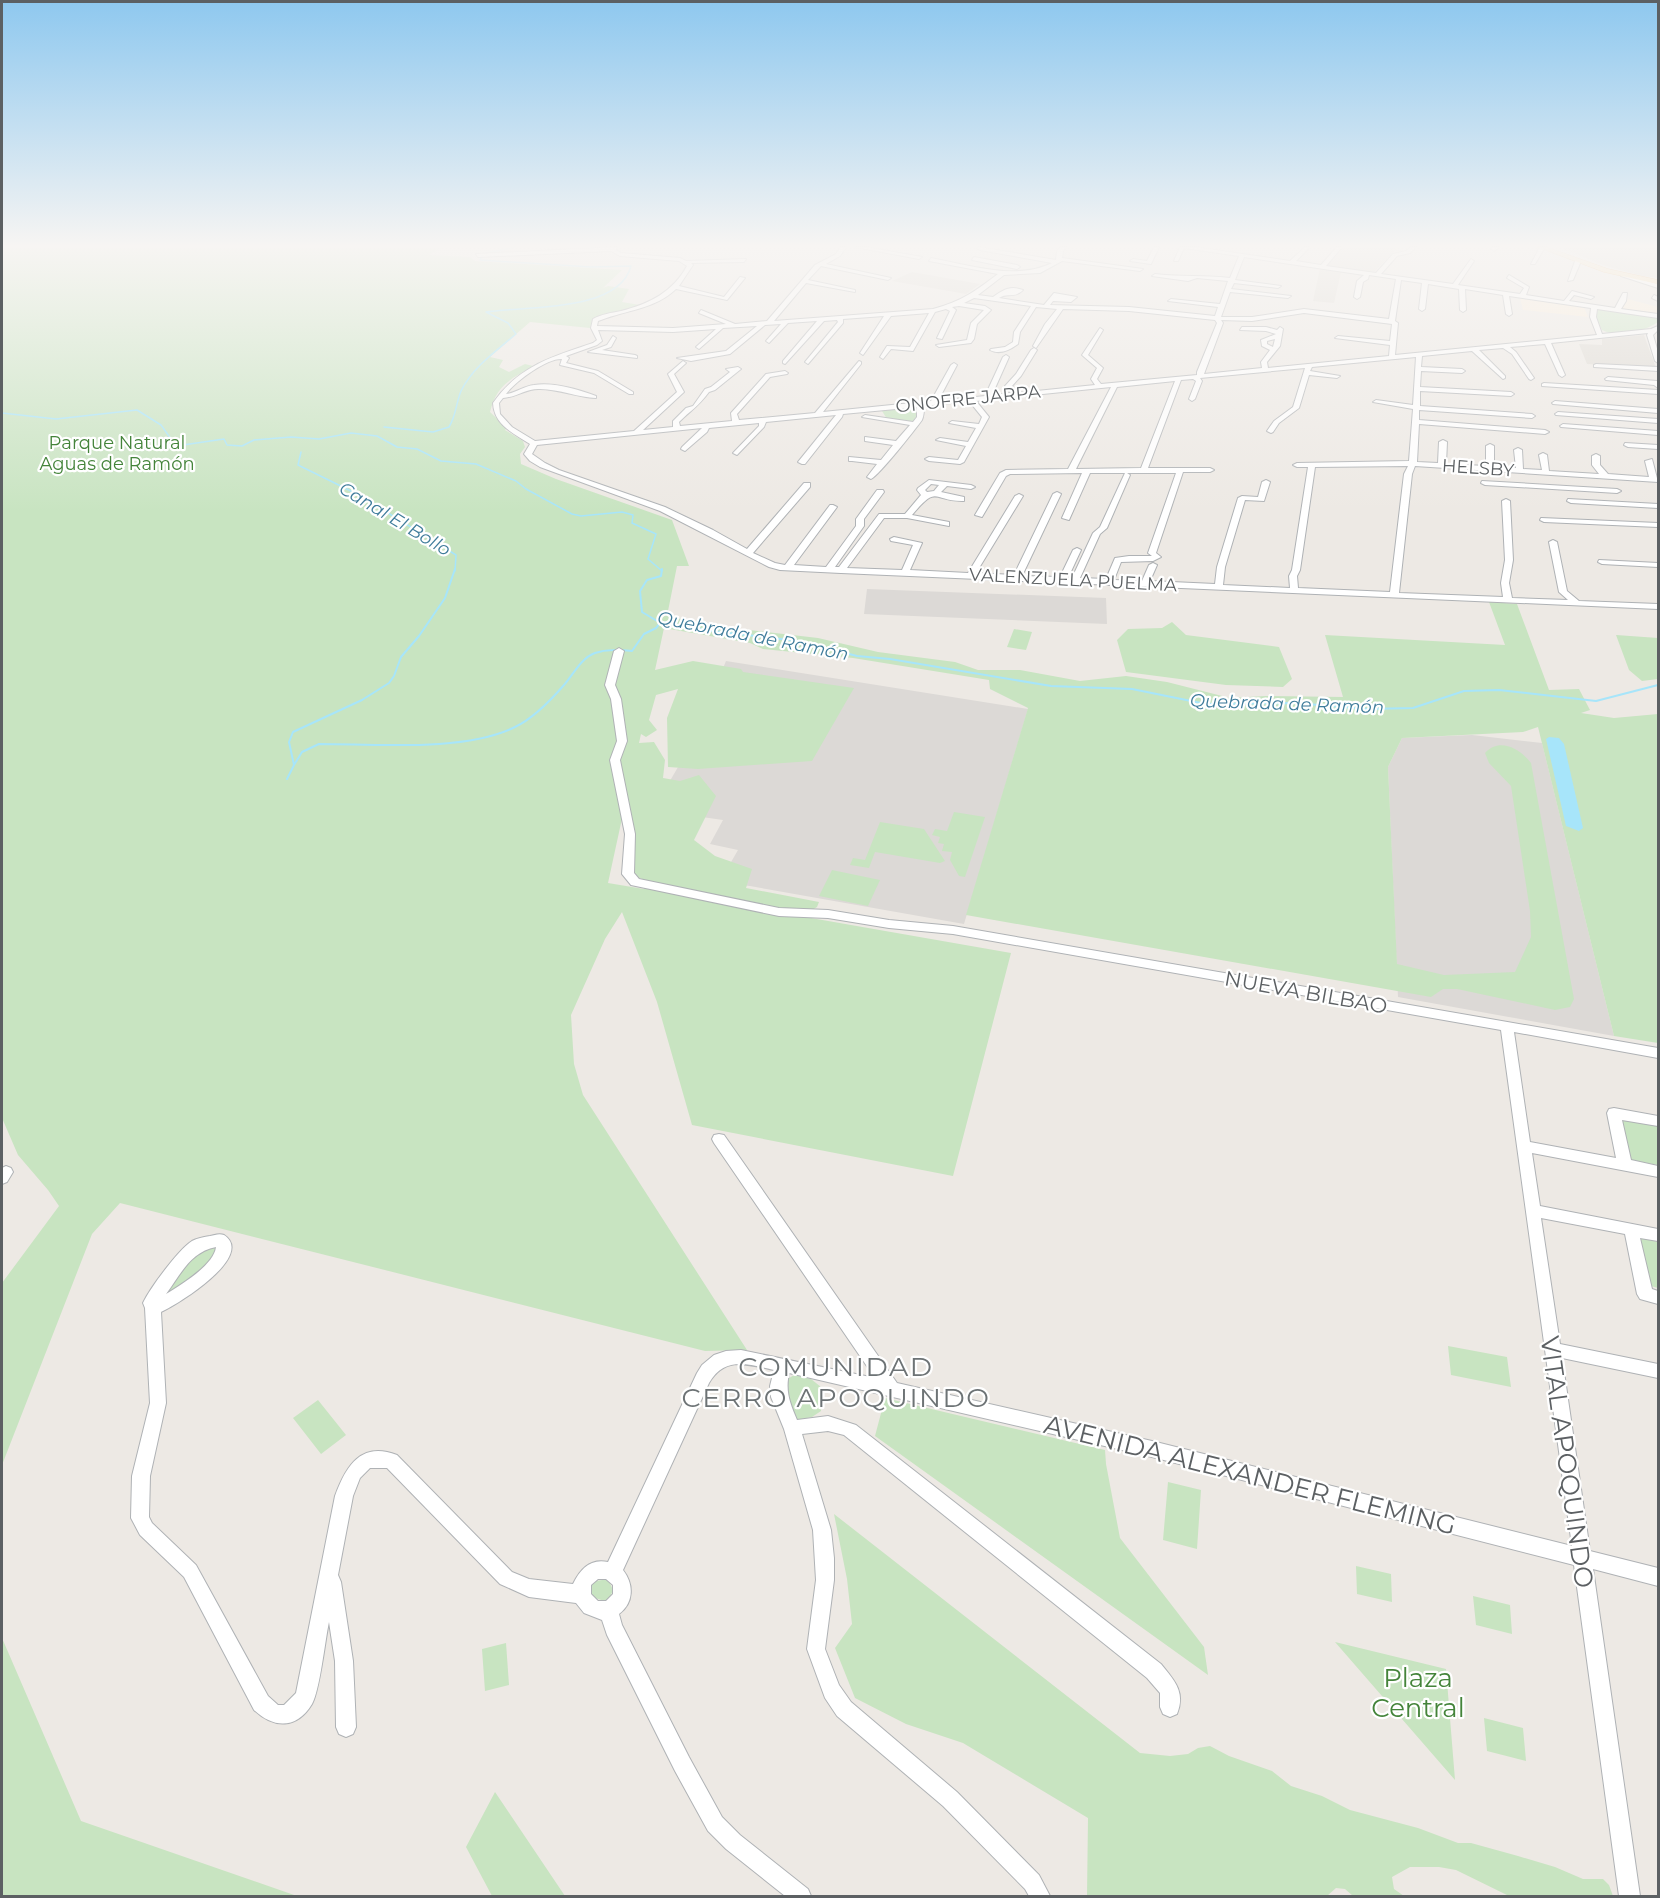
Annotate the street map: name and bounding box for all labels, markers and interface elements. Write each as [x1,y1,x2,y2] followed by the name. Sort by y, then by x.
[894,380,1042,418] street label: ONOFRE JARPA
[39,432,195,475] park label: Parque Natural Aguas de Ramón
[1441,455,1515,482] street label: HELSBY
[335,477,455,561] water label: Canal El Bollo
[968,564,1178,596] street label: VALENZUELA PUELMA
[656,607,850,665] water label: Quebrada de Ramón
[1190,690,1384,718] water label: Quebrada de Ramón
[1223,965,1389,1019] street label: NUEVA BILBAO
[1533,1334,1601,1590] street label: VITAL APOQUINDO
[682,1350,990,1414] district label: COMUNIDAD CERRO APOQUINDO
[1041,1408,1459,1542] street label: AVENIDA ALEXANDER FLEMING
[1371,1662,1465,1724] park label: Plaza Central

